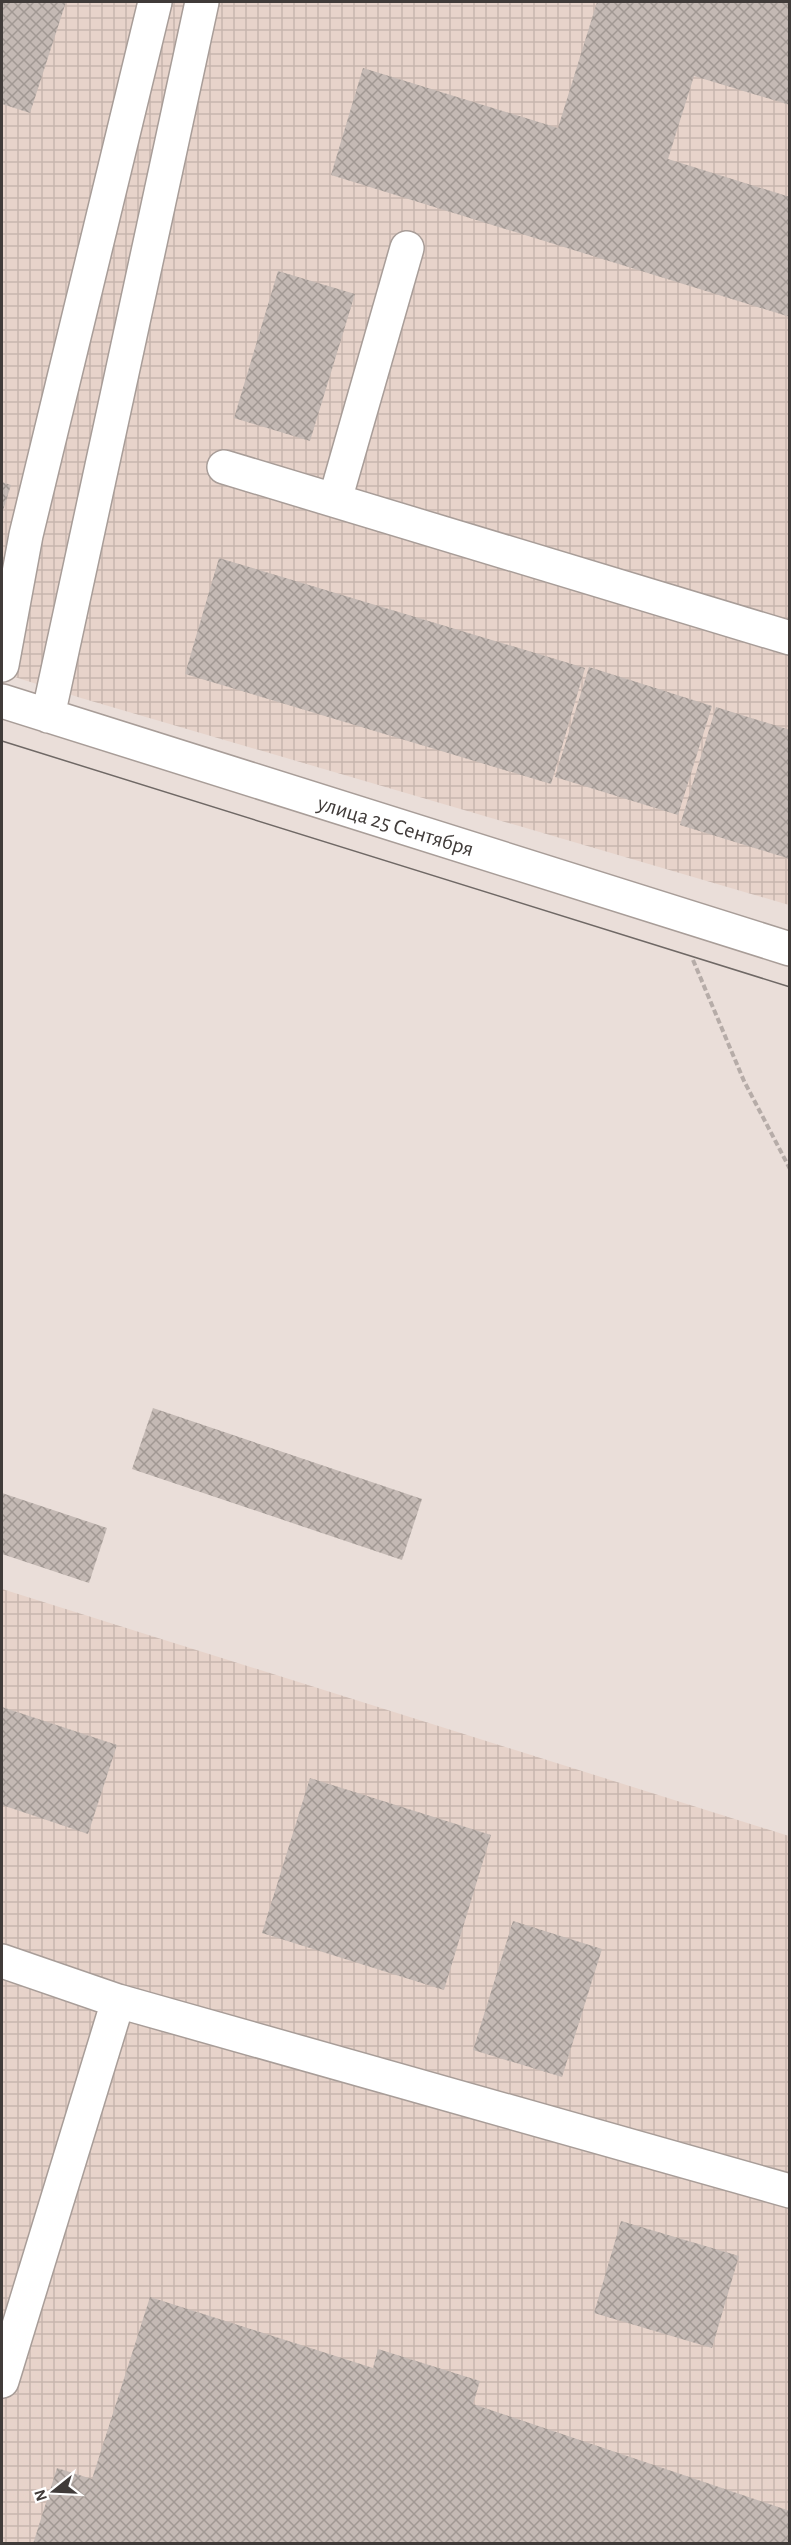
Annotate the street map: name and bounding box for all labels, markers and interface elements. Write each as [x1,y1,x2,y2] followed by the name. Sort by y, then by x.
[314,791,476,860] street label: улица 25 Сентября
[24,2461,84,2521] north arrow
[31,2488,50,2503] text: N

